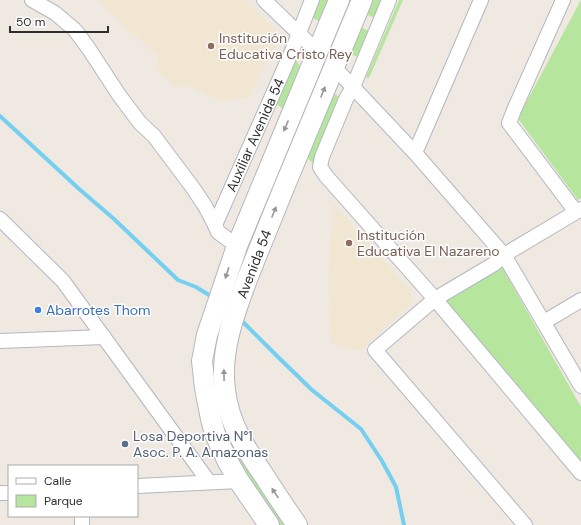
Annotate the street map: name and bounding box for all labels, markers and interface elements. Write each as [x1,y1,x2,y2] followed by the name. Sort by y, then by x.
[10,8,108,34] scale bar
[16,14,45,30] text: 50 m
[219,29,353,63] place label: Institución Educativa Cristo Rey
[206,41,216,51] marker: Institución Educativa Cristo Rey
[222,75,288,195] street label: Auxiliar Avenida 54
[321,85,327,97] one-way arrow
[283,121,289,132] one-way arrow
[271,207,277,218] one-way arrow
[357,226,500,260] place label: Institución Educativa El Nazareno
[233,227,276,301] street label: Avenida 54
[344,238,354,248] marker: Institución Educativa El Nazareno
[224,267,230,279] one-way arrow
[46,301,150,319] place label: Abarrotes Thom
[33,305,43,315] marker: Abarrotes Thom
[221,368,227,381] one-way arrow
[133,427,268,461] place label: Losa Deportiva N°1 Asoc. P. A. Amazonas
[120,439,130,449] marker: Losa Deportiva N°1 Asoc. P. A. Amazonas
[8,465,138,517] legend
[44,473,71,489] text: Calle
[271,487,279,498] one-way arrow
[44,493,83,509] text: Parque

